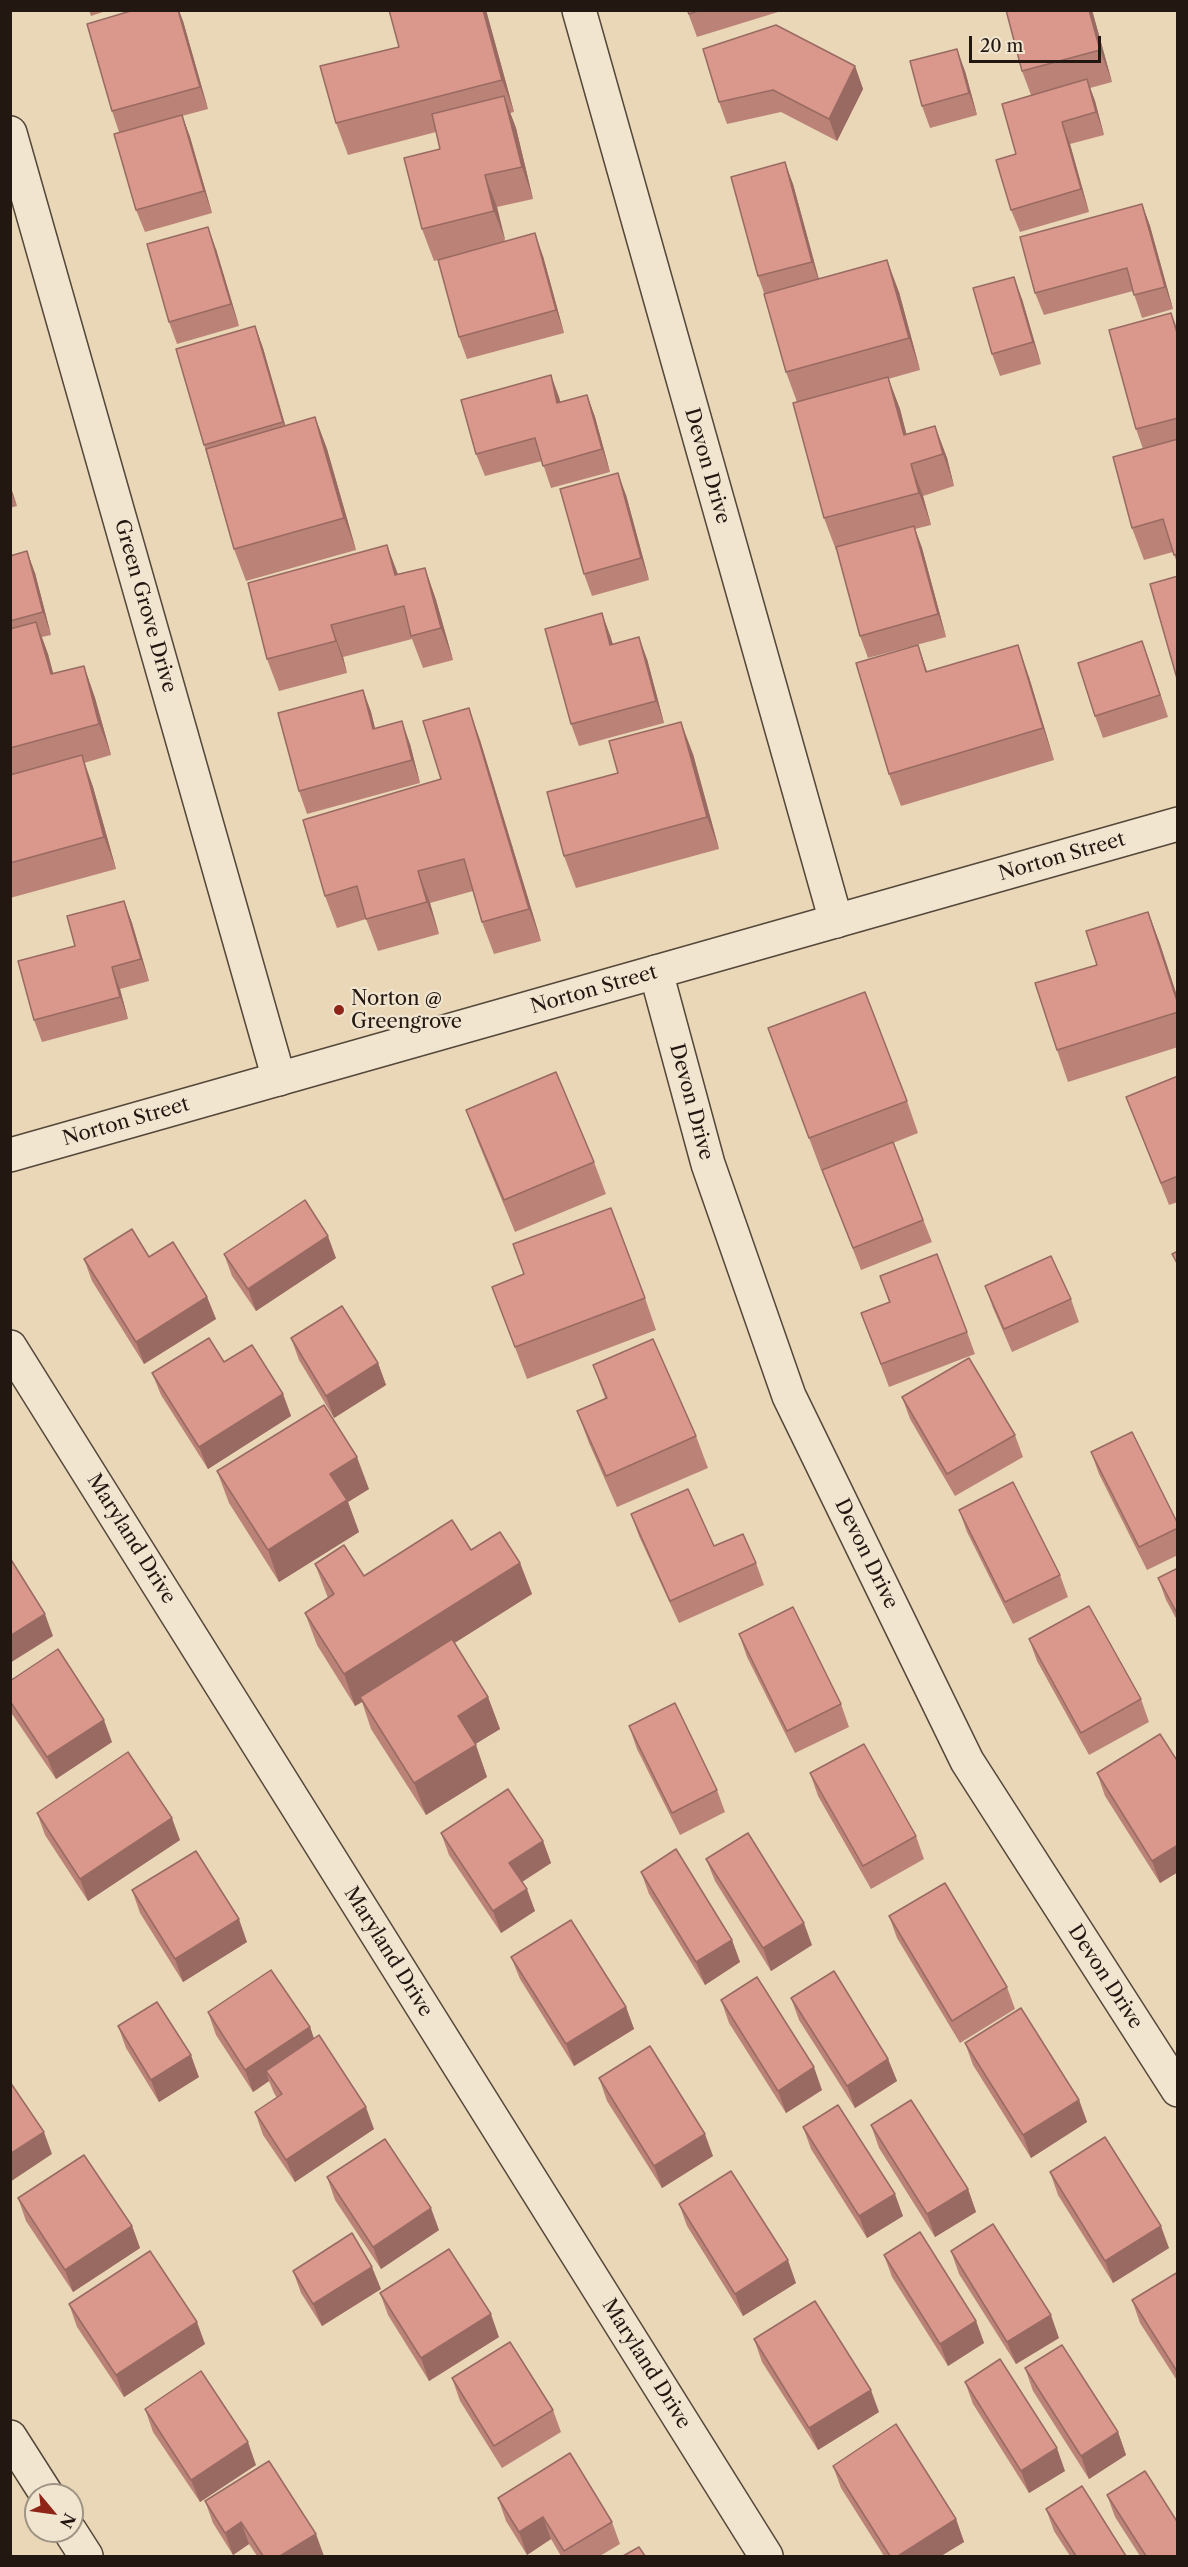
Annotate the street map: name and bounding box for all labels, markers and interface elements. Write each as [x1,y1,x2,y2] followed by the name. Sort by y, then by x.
[972,24,1104,62] scale bar
[980,35,1023,57] text: 20 m
[679,405,735,527] street label: Devon Drive
[109,517,181,695] street label: Green Grove Drive
[996,827,1128,887] street label: Norton Street
[528,960,660,1020] street label: Norton Street
[351,987,462,1034] place label: Norton @ Greengrove
[332,1003,346,1017] marker: Norton @ Greengrove
[664,1041,718,1163] street label: Devon Drive
[60,1092,192,1152] street label: Norton Street
[81,1470,181,1608] street label: Maryland Drive
[829,1495,903,1613] street label: Devon Drive
[338,1883,438,2021] street label: Maryland Drive
[1062,1920,1148,2034] street label: Devon Drive
[596,2295,696,2433] street label: Maryland Drive
[24,2483,84,2543] north arrow
[56,2510,80,2532] text: N

